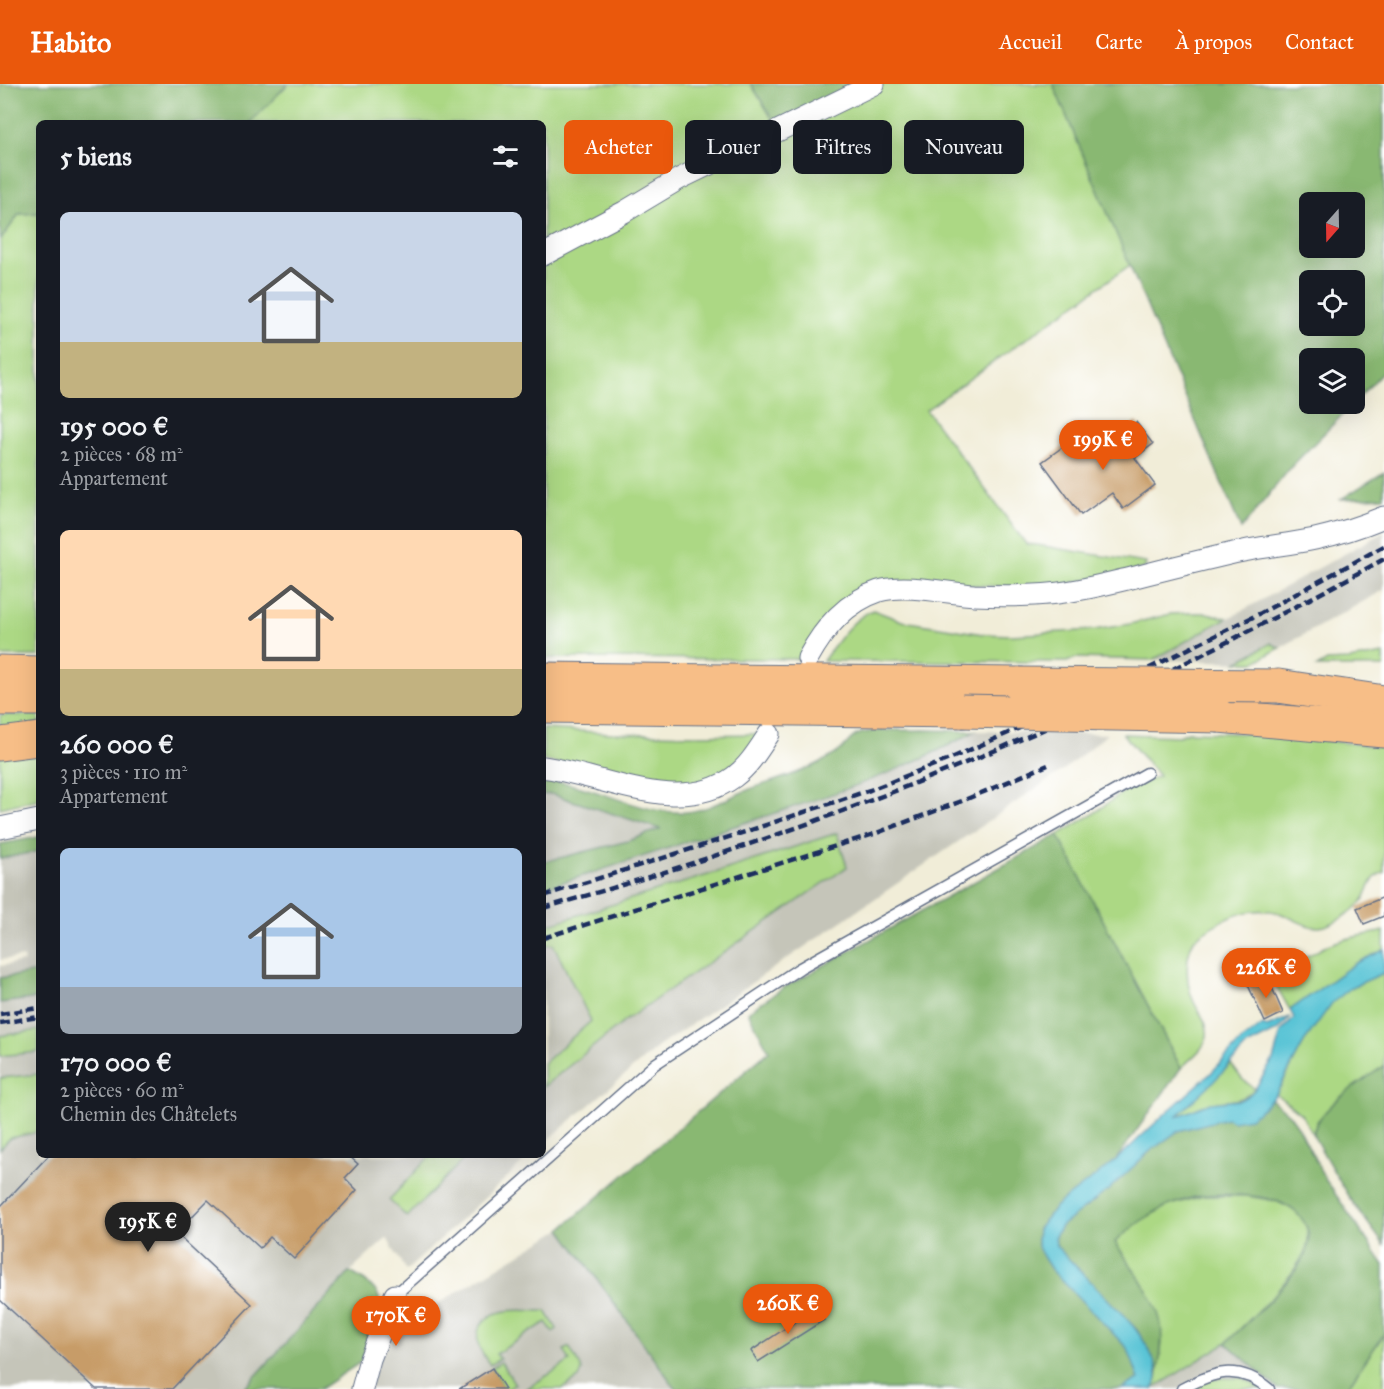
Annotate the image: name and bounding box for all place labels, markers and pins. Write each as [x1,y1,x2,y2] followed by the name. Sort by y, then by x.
[1054,420,1152,471] pin: 199K €
[1217,948,1315,999] pin: 226K €
[99,1202,197,1253] pin: 195K €
[739,1284,837,1335] pin: 260K €
[347,1296,445,1347] pin: 170K €

